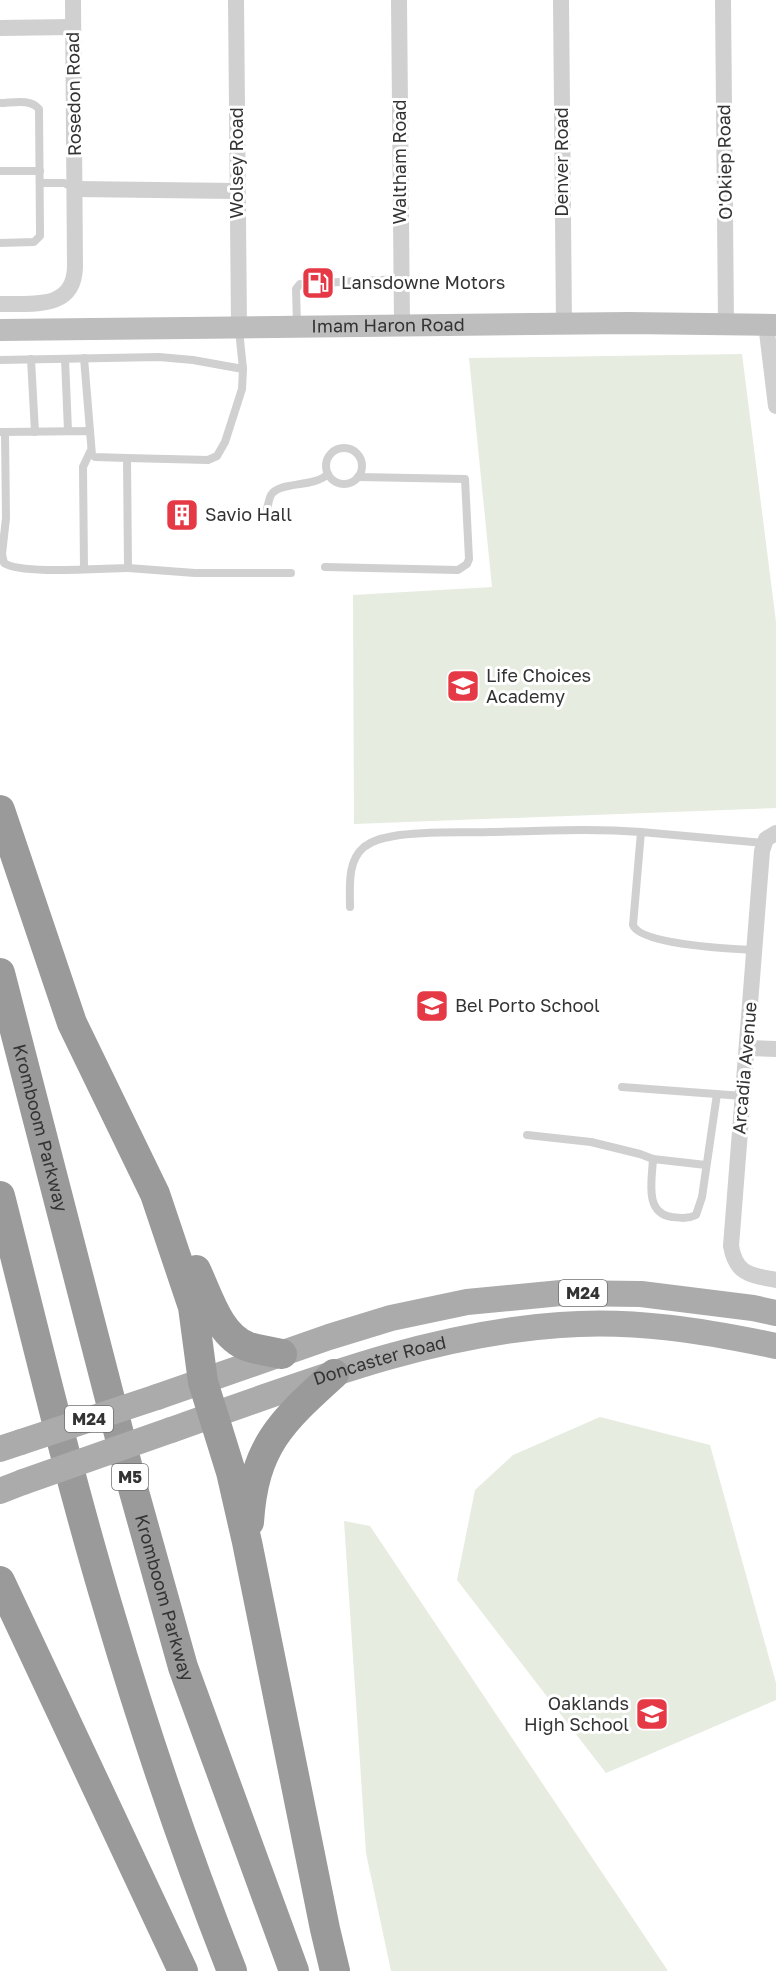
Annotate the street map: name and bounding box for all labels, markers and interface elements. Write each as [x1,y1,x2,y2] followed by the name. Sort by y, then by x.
[61,32,85,156] street label: Rosedon Road
[388,99,410,225] street label: Waltham Road
[712,104,736,220] street label: O'Okiep Road
[225,107,247,219] street label: Wolsey Road
[550,107,572,217] street label: Denver Road
[300,265,336,301] fuel station icon: Lansdowne Motors
[341,271,505,293] place label: Lansdowne Motors
[311,313,465,337] street label: Imam Haron Road
[164,497,200,533] building icon: Savio Hall
[205,503,292,525] place label: Savio Hall
[486,664,591,707] place label: Life Choices Academy
[445,668,481,704] school or university icon: Life Choices Academy
[414,988,450,1024] school or university icon: Bel Porto School
[455,994,600,1016] place label: Bel Porto School
[727,1001,761,1135] street label: Arcadia Avenue
[9,1041,73,1214] street label: Kromboom Parkway
[559,1280,607,1306] road number: M24
[310,1330,448,1389] street label: Doncaster Road
[65,1406,113,1432] road number: M24
[112,1464,148,1490] road number: M5
[131,1512,199,1684] street label: Kromboom Parkway
[524,1692,629,1735] place label: Oaklands High School
[634,1696,670,1732] school or university icon: Oaklands High School

